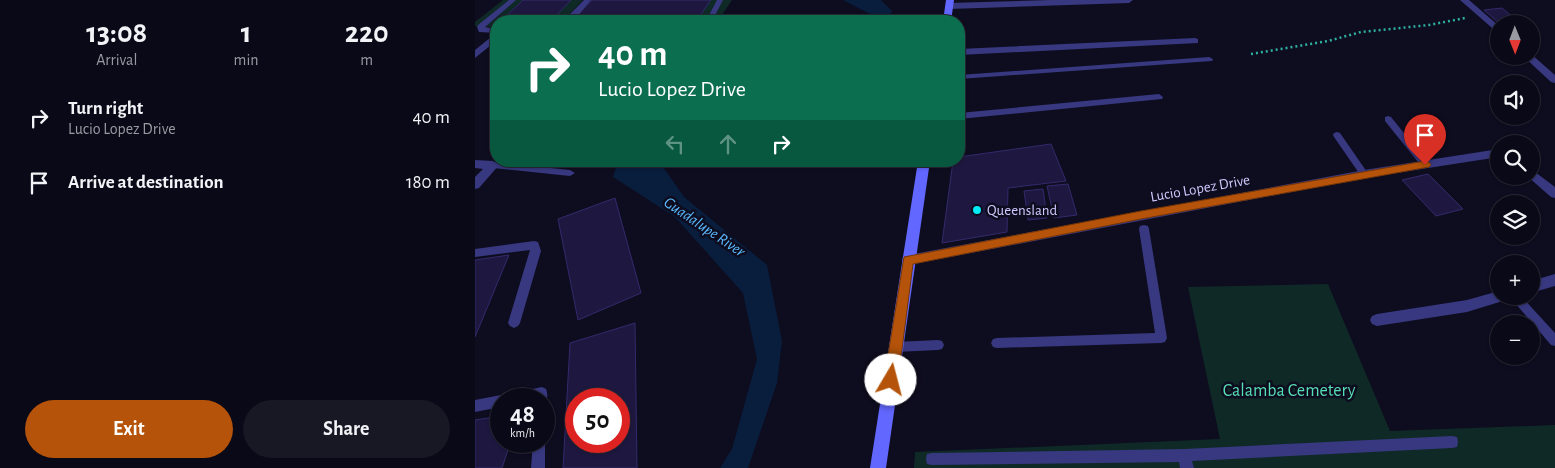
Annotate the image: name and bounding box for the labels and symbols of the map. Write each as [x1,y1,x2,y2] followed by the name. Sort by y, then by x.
[1490,15,1540,65] north arrow
[1404,114,1446,165] pin
[1149,172,1251,205] street label: Lucio Lopez Drive
[661,194,748,261] water label: Guadalupe River
[987,203,1058,218] place label: Queensland
[971,204,983,216] marker: Queensland
[864,353,916,405] position arrow
[1223,382,1356,400] park label: Calamba Cemetery
[565,388,630,453] speed limit sign: 50

